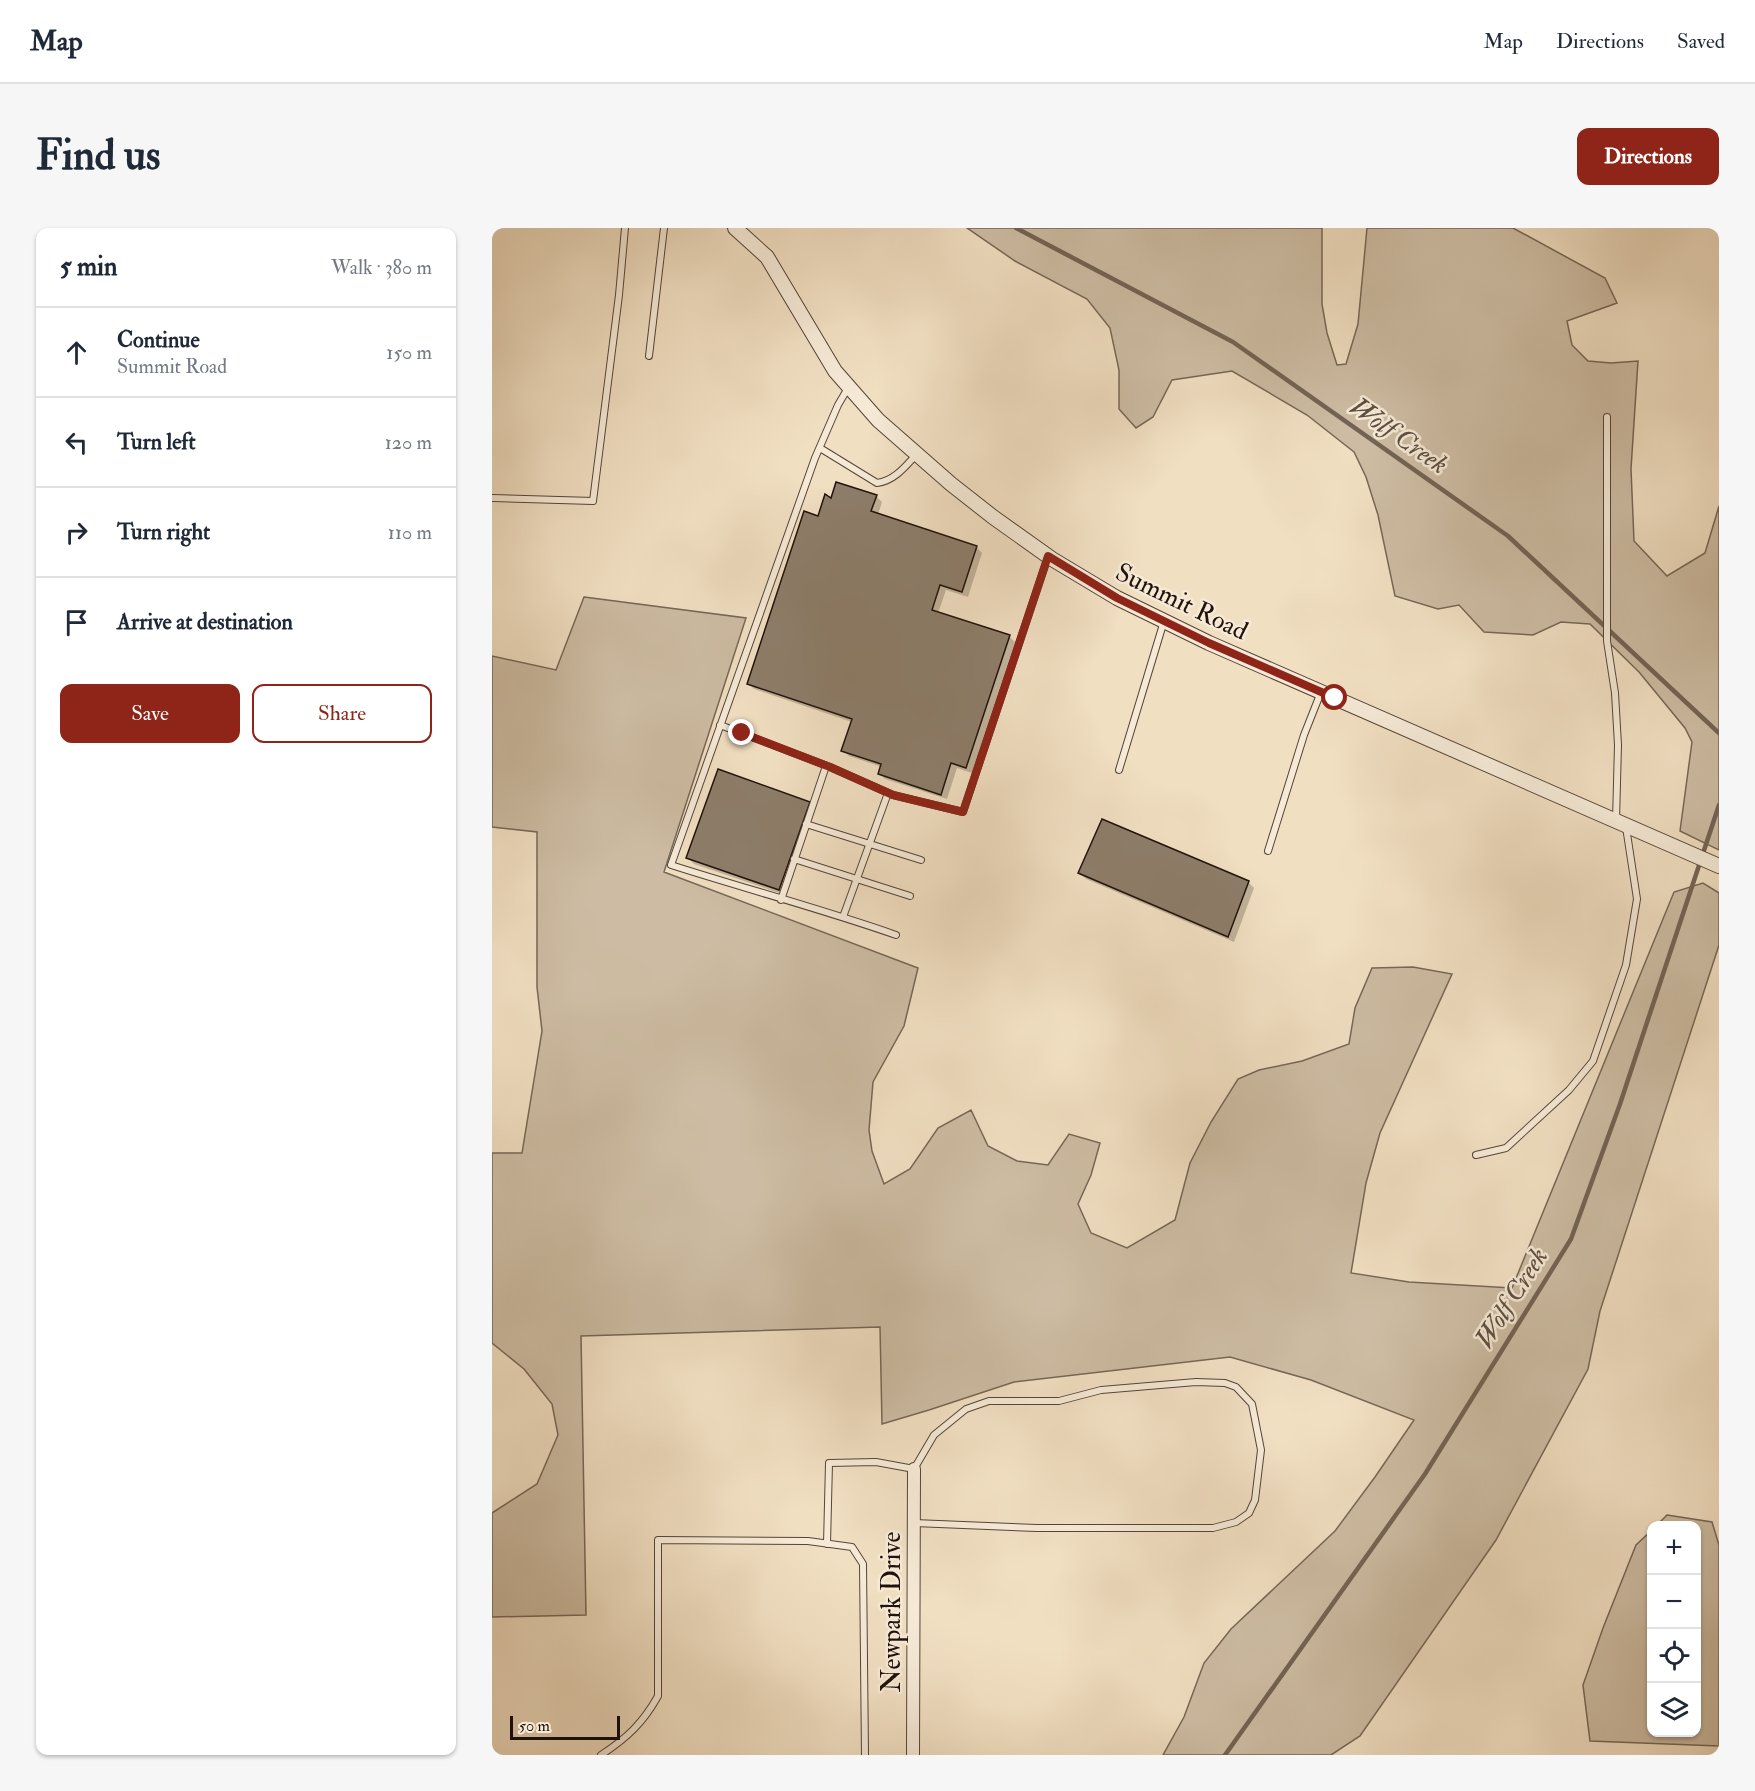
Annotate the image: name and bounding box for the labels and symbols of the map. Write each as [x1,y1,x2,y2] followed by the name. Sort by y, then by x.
[1343,390,1454,481] water label: Wolf Creek
[1110,556,1253,648] street label: Summit Road
[1321,684,1347,710] route start
[728,719,754,745] route end
[1468,1242,1555,1355] water label: Wolf Creek
[876,1532,909,1692] street label: Newpark Drive
[510,1713,620,1740] scale bar

